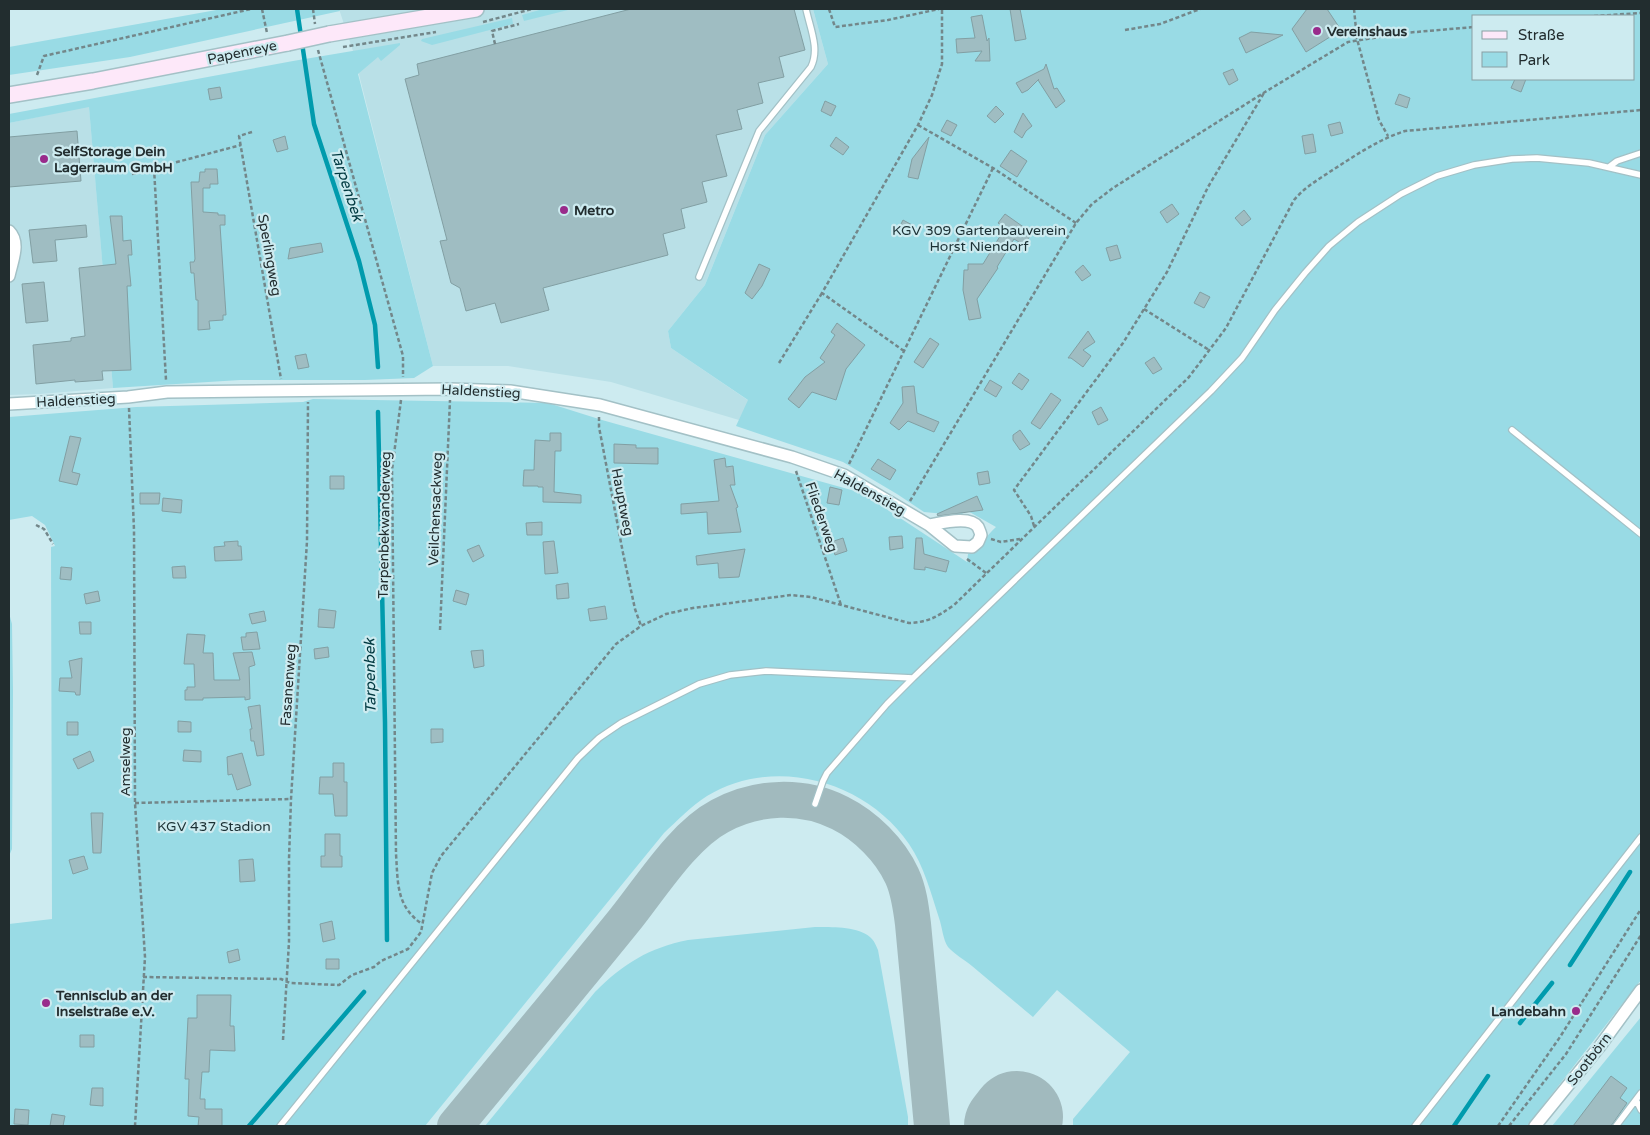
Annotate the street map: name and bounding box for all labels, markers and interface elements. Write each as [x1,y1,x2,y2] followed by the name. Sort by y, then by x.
[1472,15,1635,80] legend
[1327,23,1408,40] place label: Vereinshaus
[1311,25,1323,37] marker: Vereinshaus
[1518,26,1564,44] text: Straße
[206,37,278,68] street label: Papenreye
[1518,51,1550,69] text: Park
[54,143,173,176] place label: SelfStorage Dein Lagerraum GmbH
[327,146,368,225] water label: Tarpenbek
[38,153,50,165] marker: SelfStorage Dein Lagerraum GmbH
[574,202,615,219] place label: Metro
[558,204,570,216] marker: Metro
[254,213,285,297] street label: Sperlingweg
[892,222,1066,255] park label: KGV 309 Gartenbauverein Horst Niendorf
[441,381,521,402] street label: Haldenstieg
[36,390,116,411] street label: Haldenstieg
[375,451,394,599] street label: Tarpenbekwanderweg
[425,452,446,566] street label: Veilchensackweg
[831,466,909,519] street label: Haldenstieg
[608,467,637,537] street label: Hauptweg
[802,480,841,555] street label: Fliederweg
[360,636,380,714] water label: Tarpenbek
[277,643,300,727] street label: Fasanenweg
[117,727,134,797] street label: Amselweg
[157,818,271,835] park label: KGV 437 Stadion
[55,987,174,1020] place label: Tennisclub an der Inselstraße e.V.
[40,997,52,1009] marker: Tennisclub an der Inselstraße e.V.
[1491,1003,1566,1020] place label: Landebahn
[1570,1005,1582,1017] marker: Landebahn
[1564,1030,1615,1089] street label: Sootbörn

